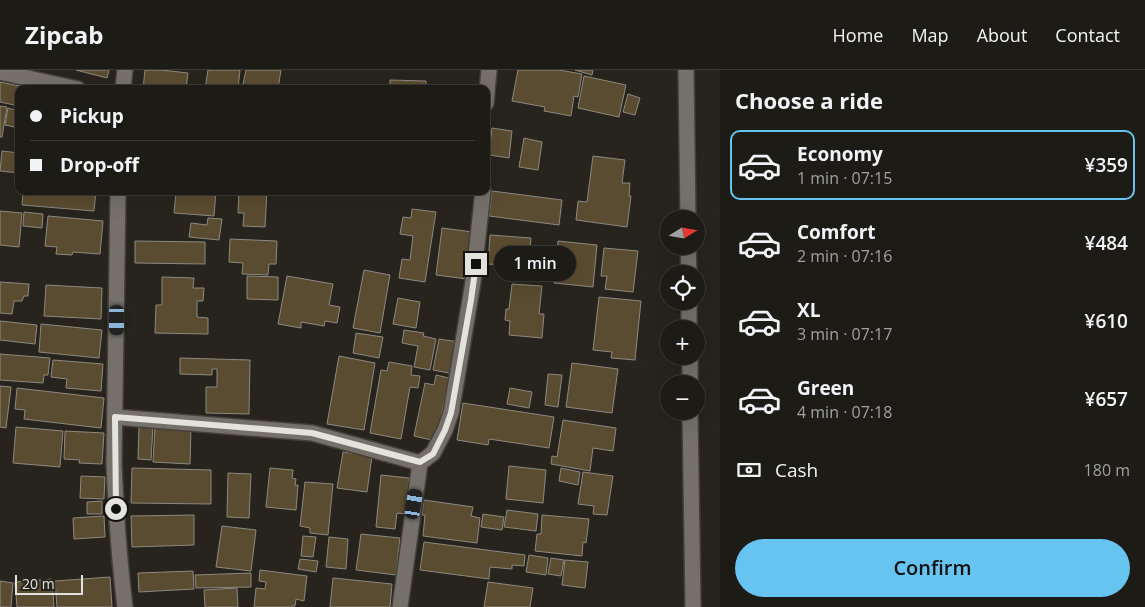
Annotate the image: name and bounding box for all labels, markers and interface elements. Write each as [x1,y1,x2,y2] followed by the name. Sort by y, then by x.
[25,18,103,51] text: Zipcab
[833,23,883,47] text: Home
[911,23,949,47] text: Map
[977,23,1027,47] text: About
[1055,23,1120,47] text: Contact
[735,85,883,115] text: Choose a ride
[60,103,124,129] text: Pickup
[797,141,883,167] text: Economy
[737,143,782,188] icon: car
[60,152,139,178] text: Drop-off
[1085,152,1128,178] text: ¥359
[797,167,892,189] text: 1 min · 07:15
[660,210,705,255] north arrow
[660,210,705,420] map controls
[797,219,876,245] text: Comfort
[737,221,782,266] icon: car
[1085,230,1128,256] text: ¥484
[797,245,892,267] text: 2 min · 07:16
[494,246,576,282] callout: 1 min
[513,252,557,274] text: 1 min
[465,253,487,275] route end
[660,265,705,310] button: locate
[797,297,820,323] text: XL
[737,299,782,344] icon: car
[109,305,124,335] car
[1085,308,1128,334] text: ¥610
[660,320,705,365] button: +
[797,323,892,345] text: 3 min · 07:17
[660,375,705,420] button: −
[797,375,854,401] text: Green
[737,377,782,422] icon: car
[1085,386,1128,412] text: ¥657
[797,401,892,423] text: 4 min · 07:18
[735,456,763,484] icon: cash
[775,457,818,483] text: Cash
[1084,459,1130,481] text: 180 m
[404,488,423,520] car
[105,498,127,520] route start
[735,539,1130,597] button: Confirm
[15,572,82,595] scale bar
[22,574,55,593] text: 20 m

